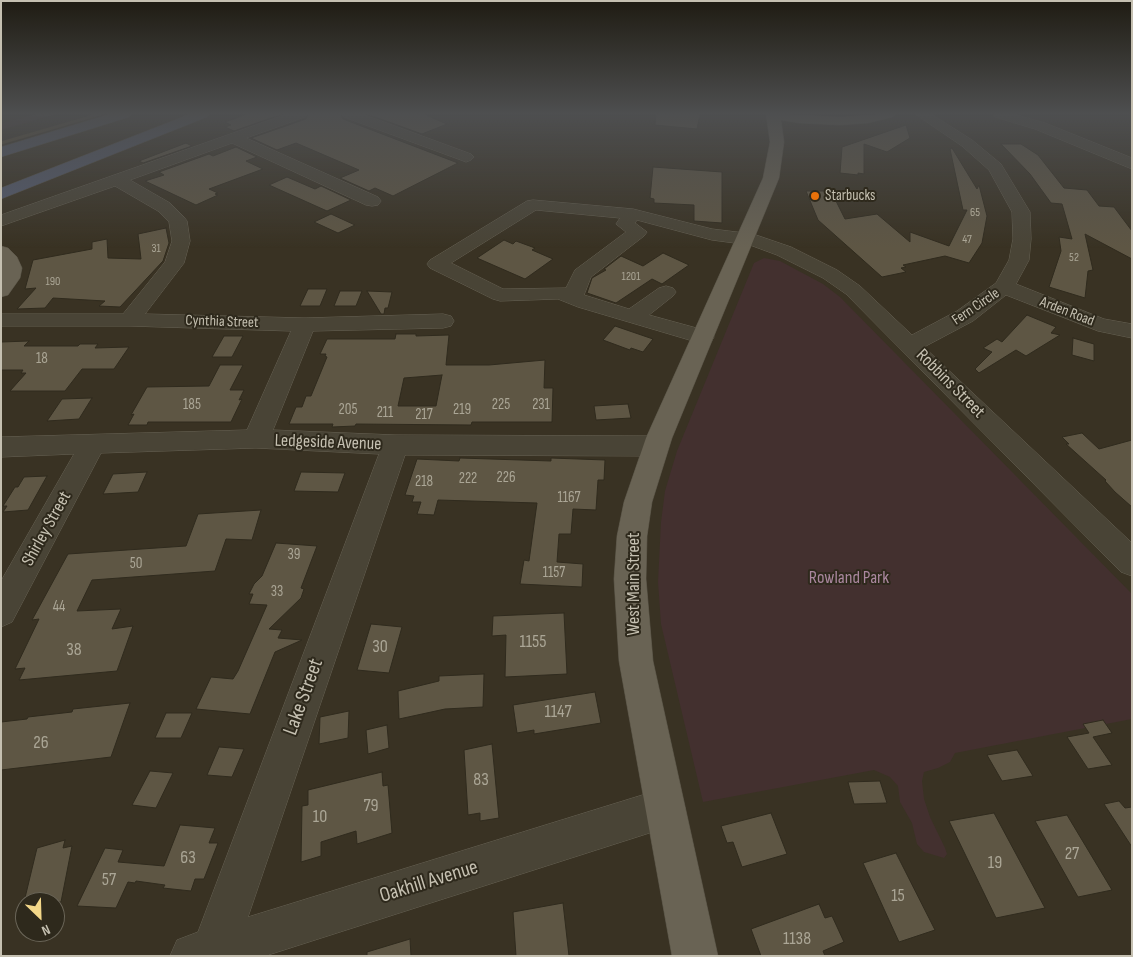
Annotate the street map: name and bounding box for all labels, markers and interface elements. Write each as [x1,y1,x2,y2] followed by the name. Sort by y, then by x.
[825,187,875,205] place label: Starbucks
[809,190,821,202] marker: Starbucks
[970,206,980,220] house number: 65
[962,233,972,247] house number: 47
[151,242,161,256] house number: 31
[1069,251,1079,265] house number: 52
[622,270,640,284] house number: 1201
[46,275,60,289] house number: 190
[949,285,1003,329] street label: Fern Circle
[1037,293,1097,331] street label: Arden Road
[185,312,259,332] street label: Cynthia Street
[911,345,989,423] street label: Robbins Street
[36,350,48,368] house number: 18
[183,396,201,414] house number: 185
[492,396,510,414] house number: 225
[532,396,550,414] house number: 231
[339,401,357,419] house number: 205
[453,401,471,419] house number: 219
[377,404,393,422] house number: 211
[415,406,433,424] house number: 217
[274,430,382,456] street label: Ledgeside Avenue
[497,469,515,487] house number: 226
[459,470,477,488] house number: 222
[415,473,433,491] house number: 218
[18,488,76,570] street label: Shirley Street
[557,489,581,507] house number: 1167
[623,533,645,635] street label: West Main Street
[288,546,300,564] house number: 39
[130,555,142,573] house number: 50
[543,564,565,582] house number: 1157
[809,567,889,589] park label: Rowland Park
[271,583,283,601] house number: 33
[53,598,65,616] house number: 44
[519,631,547,653] house number: 1155
[372,636,388,658] house number: 30
[66,639,82,661] house number: 38
[279,655,329,739] street label: Lake Street
[544,701,572,723] house number: 1147
[33,732,49,754] house number: 26
[473,769,489,791] house number: 83
[363,795,379,817] house number: 79
[313,806,327,828] house number: 10
[1065,843,1079,865] house number: 27
[180,847,196,869] house number: 63
[988,852,1002,874] house number: 19
[377,855,481,909] street label: Oakhill Avenue
[102,869,116,891] house number: 57
[891,885,905,907] house number: 15
[15,892,65,942] north arrow
[39,921,53,940] text: N
[783,928,811,950] house number: 1138

